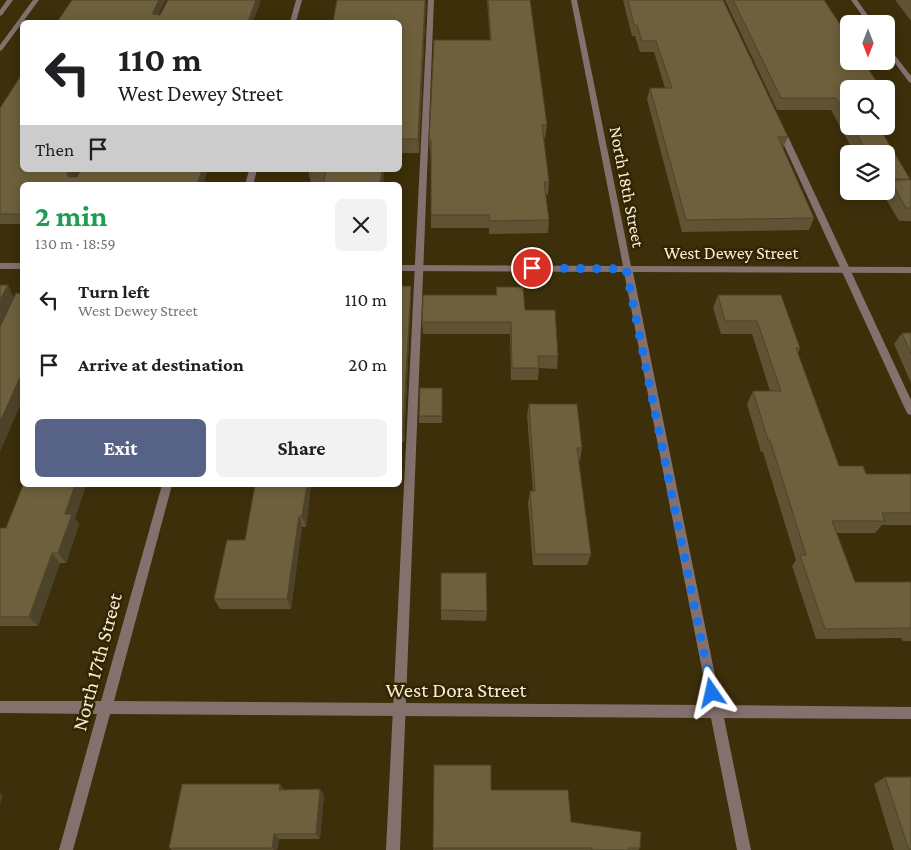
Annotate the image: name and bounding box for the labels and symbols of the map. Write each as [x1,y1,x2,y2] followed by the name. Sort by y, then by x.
[840,15,895,70] north arrow
[605,125,649,250] street label: North 18th Street
[664,243,799,263] street label: West Dewey Street
[511,247,553,289] pin
[67,589,127,734] street label: North 17th Street
[685,666,737,718] position arrow
[385,678,528,702] street label: West Dora Street

